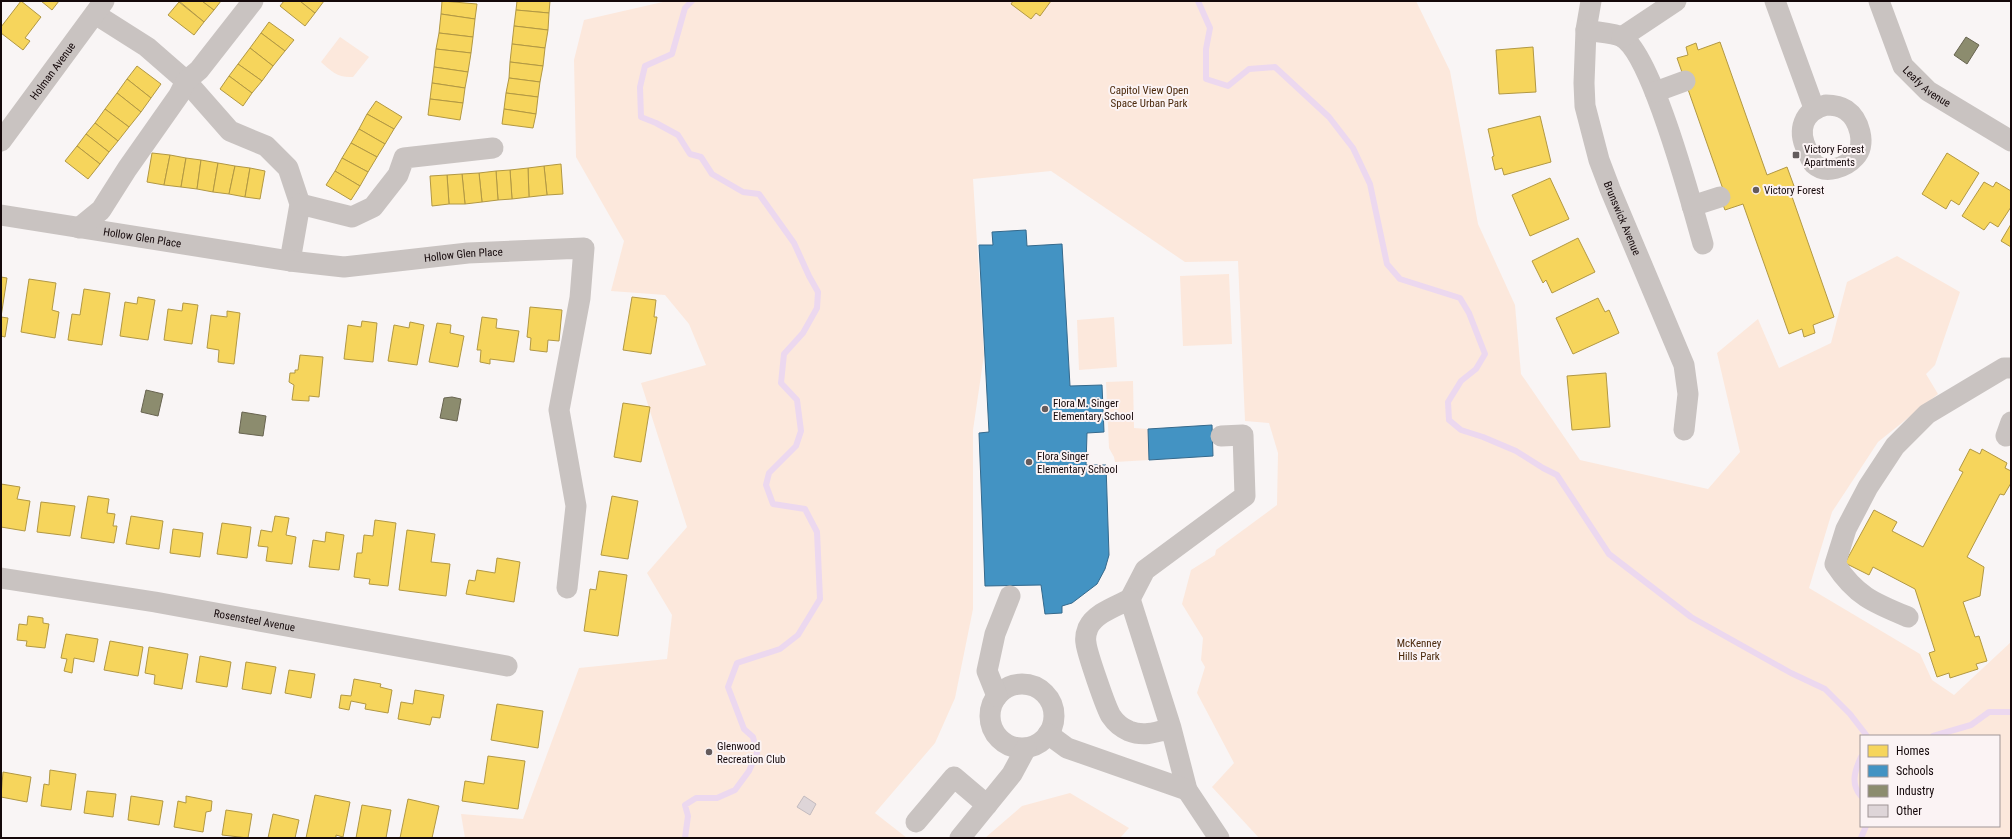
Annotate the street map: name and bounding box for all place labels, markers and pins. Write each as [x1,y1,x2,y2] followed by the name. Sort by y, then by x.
[1804,143,1864,169] place label: Victory Forest Apartments
[1791,150,1801,160] marker: Victory Forest Apartments
[1764,184,1824,197] place label: Victory Forest
[1751,185,1761,195] marker: Victory Forest
[1053,397,1134,423] place label: Flora M. Singer Elementary School
[1040,404,1050,414] marker: Flora M. Singer Elementary School
[1037,450,1118,476] place label: Flora Singer Elementary School
[1024,457,1034,467] marker: Flora Singer Elementary School
[717,740,785,766] place label: Glenwood Recreation Club
[704,747,714,757] marker: Glenwood Recreation Club

